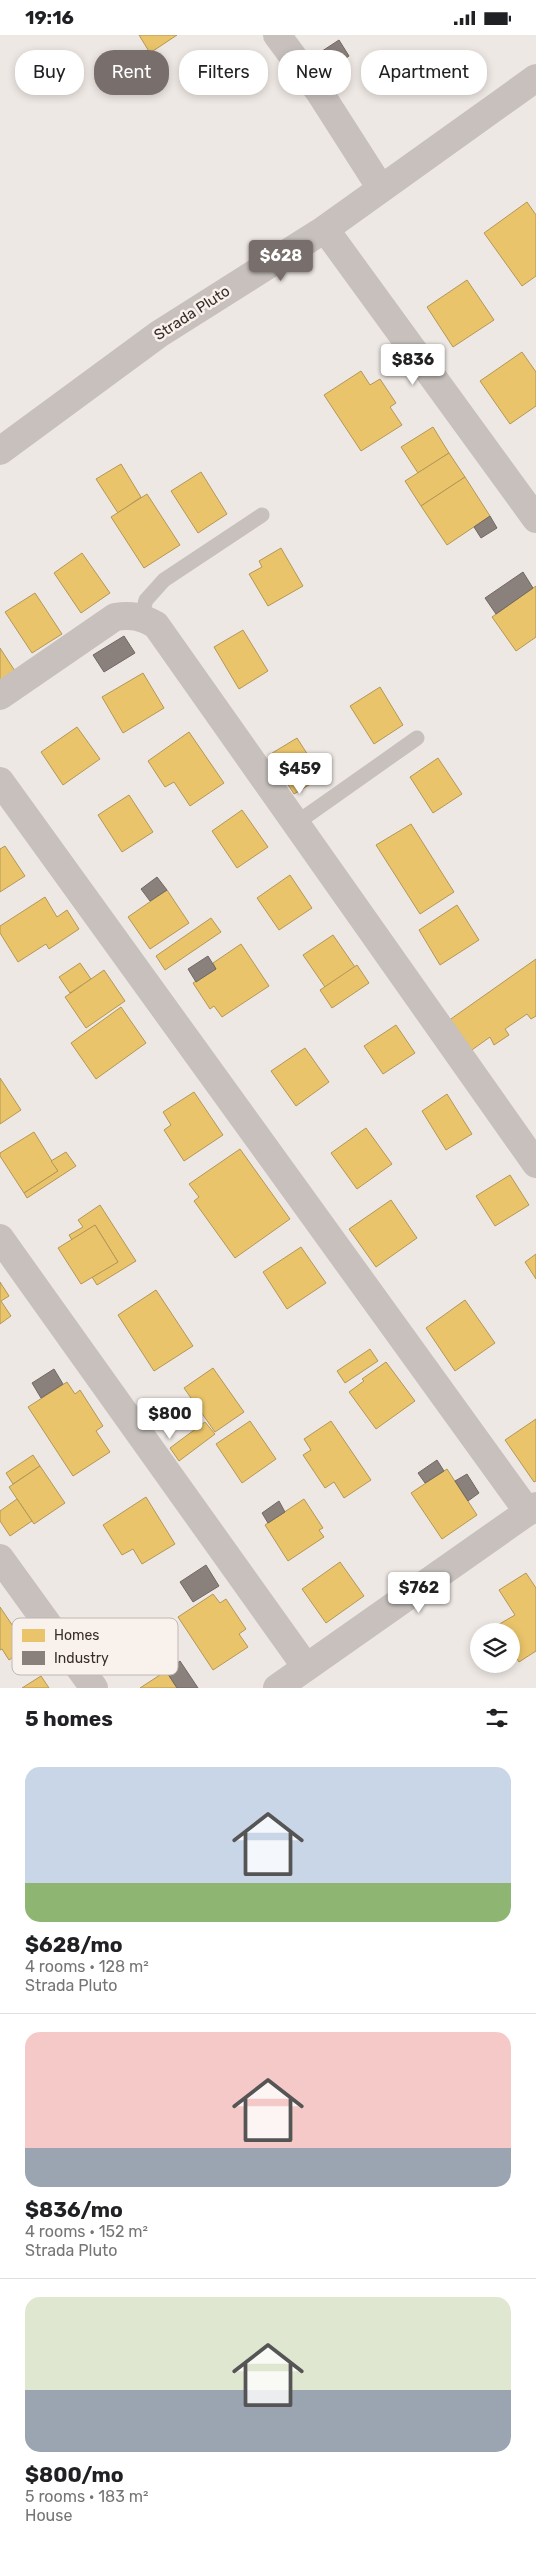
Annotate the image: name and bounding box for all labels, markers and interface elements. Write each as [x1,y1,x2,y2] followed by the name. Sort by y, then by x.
[25,6,74,29] text: 19:16
[15,50,84,95] chip: Buy
[94,50,169,95] chip: Rent
[179,50,268,95] chip: Filters
[278,50,351,95] chip: New
[361,50,487,95] chip: Apartment
[251,239,311,282] pin: $628
[260,246,302,265] text: $628
[151,282,233,344] street label: Strada Pluto
[383,343,443,386] pin: $836
[392,350,434,369] text: $836
[270,753,330,795] pin: $459
[279,759,321,778] text: $459
[140,1397,200,1440] pin: $800
[148,1404,192,1423] text: $800
[389,1571,449,1614] pin: $762
[399,1578,439,1597] text: $762
[12,1618,178,1675] legend
[470,1623,520,1673] map controls
[470,1623,520,1673] button: layers
[54,1627,99,1644] text: Homes
[54,1650,109,1667] text: Industry
[483,1704,511,1732] icon: filters
[25,1706,113,1731] text: 5 homes
[223,1799,313,1889] icon: home
[25,1932,123,1957] text: $628/mo
[25,1957,149,1976] text: 4 rooms · 128 m²
[25,1976,118,1995] text: Strada Pluto
[223,2065,313,2155] icon: home
[25,2197,123,2222] text: $836/mo
[25,2222,148,2241] text: 4 rooms · 152 m²
[25,2241,118,2260] text: Strada Pluto
[223,2330,313,2420] icon: home
[25,2462,124,2487] text: $800/mo
[25,2487,148,2506] text: 5 rooms · 183 m²
[25,2506,72,2525] text: House

